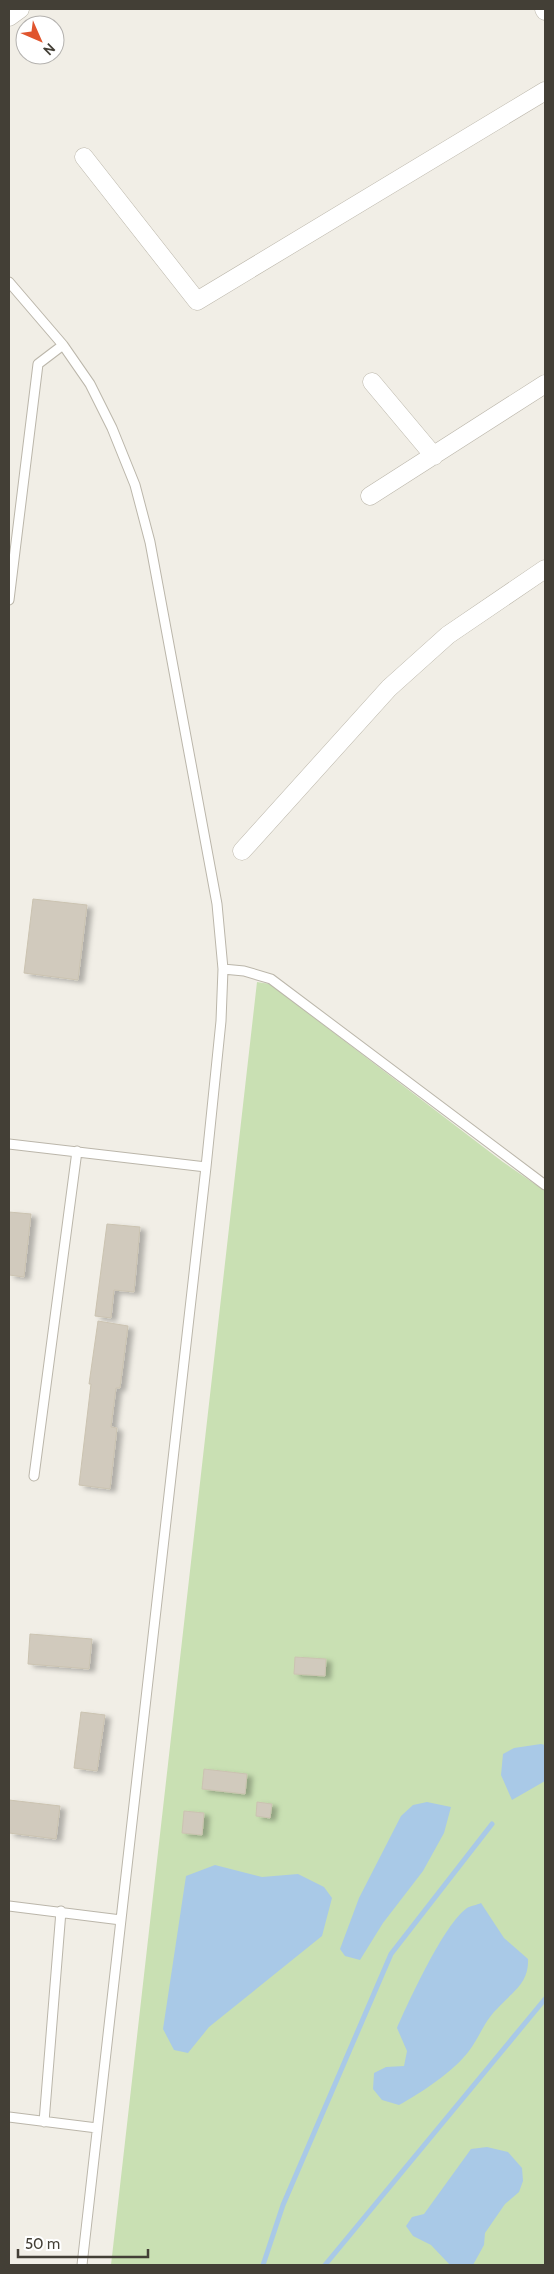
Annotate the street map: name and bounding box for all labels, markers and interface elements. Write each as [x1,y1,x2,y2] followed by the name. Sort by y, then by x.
[15,15,65,65] north arrow
[39,39,59,59] text: N
[18,2226,148,2258] scale bar
[25,2235,60,2253] text: 50 m

